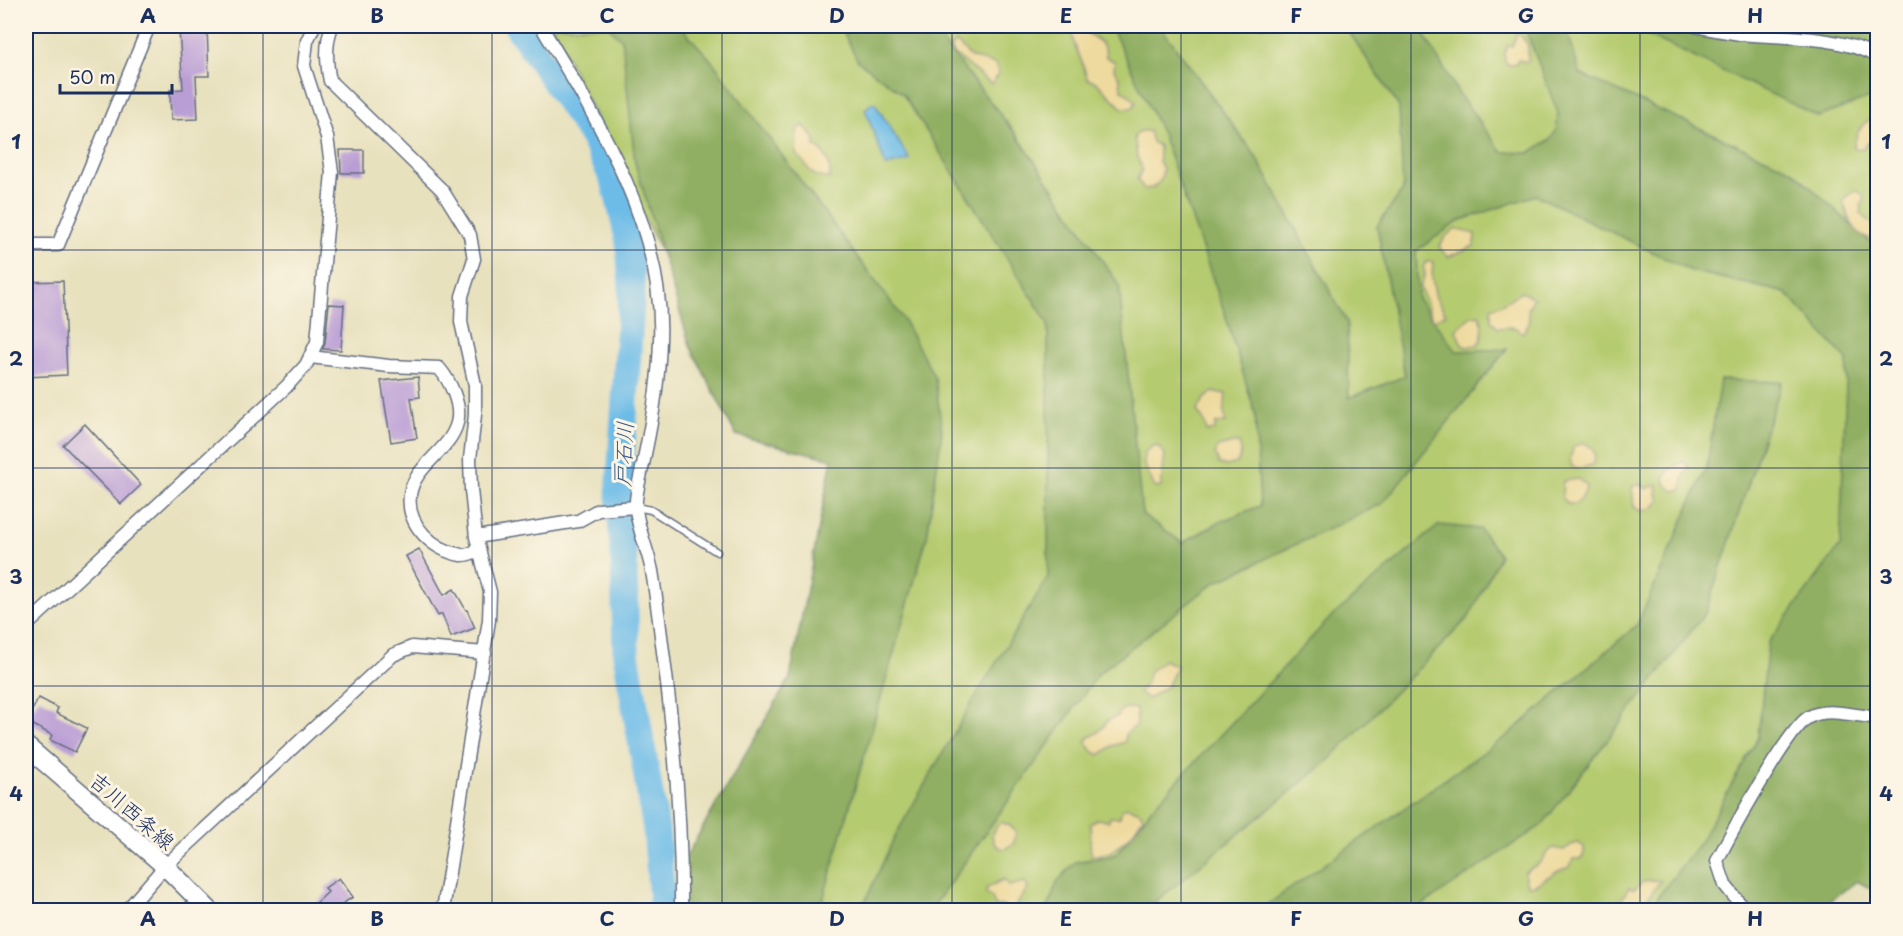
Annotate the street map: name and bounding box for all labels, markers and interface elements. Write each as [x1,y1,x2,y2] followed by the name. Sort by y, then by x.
[140,0,156,30] text: A
[370,0,384,30] text: B
[599,0,615,30] text: C
[829,0,845,30] text: D
[1060,0,1072,30] text: E
[1290,0,1302,30] text: F
[1518,0,1534,30] text: G
[1747,0,1763,30] text: H
[60,57,172,95] scale bar
[69,63,116,90] text: 50 m
[11,126,21,156] text: 1
[1881,126,1891,156] text: 1
[9,343,23,373] text: 2
[1879,343,1893,373] text: 2
[604,420,640,488] water label: 戸石川
[9,561,23,591] text: 3
[1879,561,1893,591] text: 3
[83,763,183,857] street label: 吉川西条線
[9,778,23,808] text: 4
[1879,778,1893,808] text: 4
[140,903,156,933] text: A
[370,903,384,933] text: B
[599,903,615,933] text: C
[829,903,845,933] text: D
[1060,903,1072,933] text: E
[1290,903,1302,933] text: F
[1518,903,1534,933] text: G
[1747,903,1763,933] text: H

